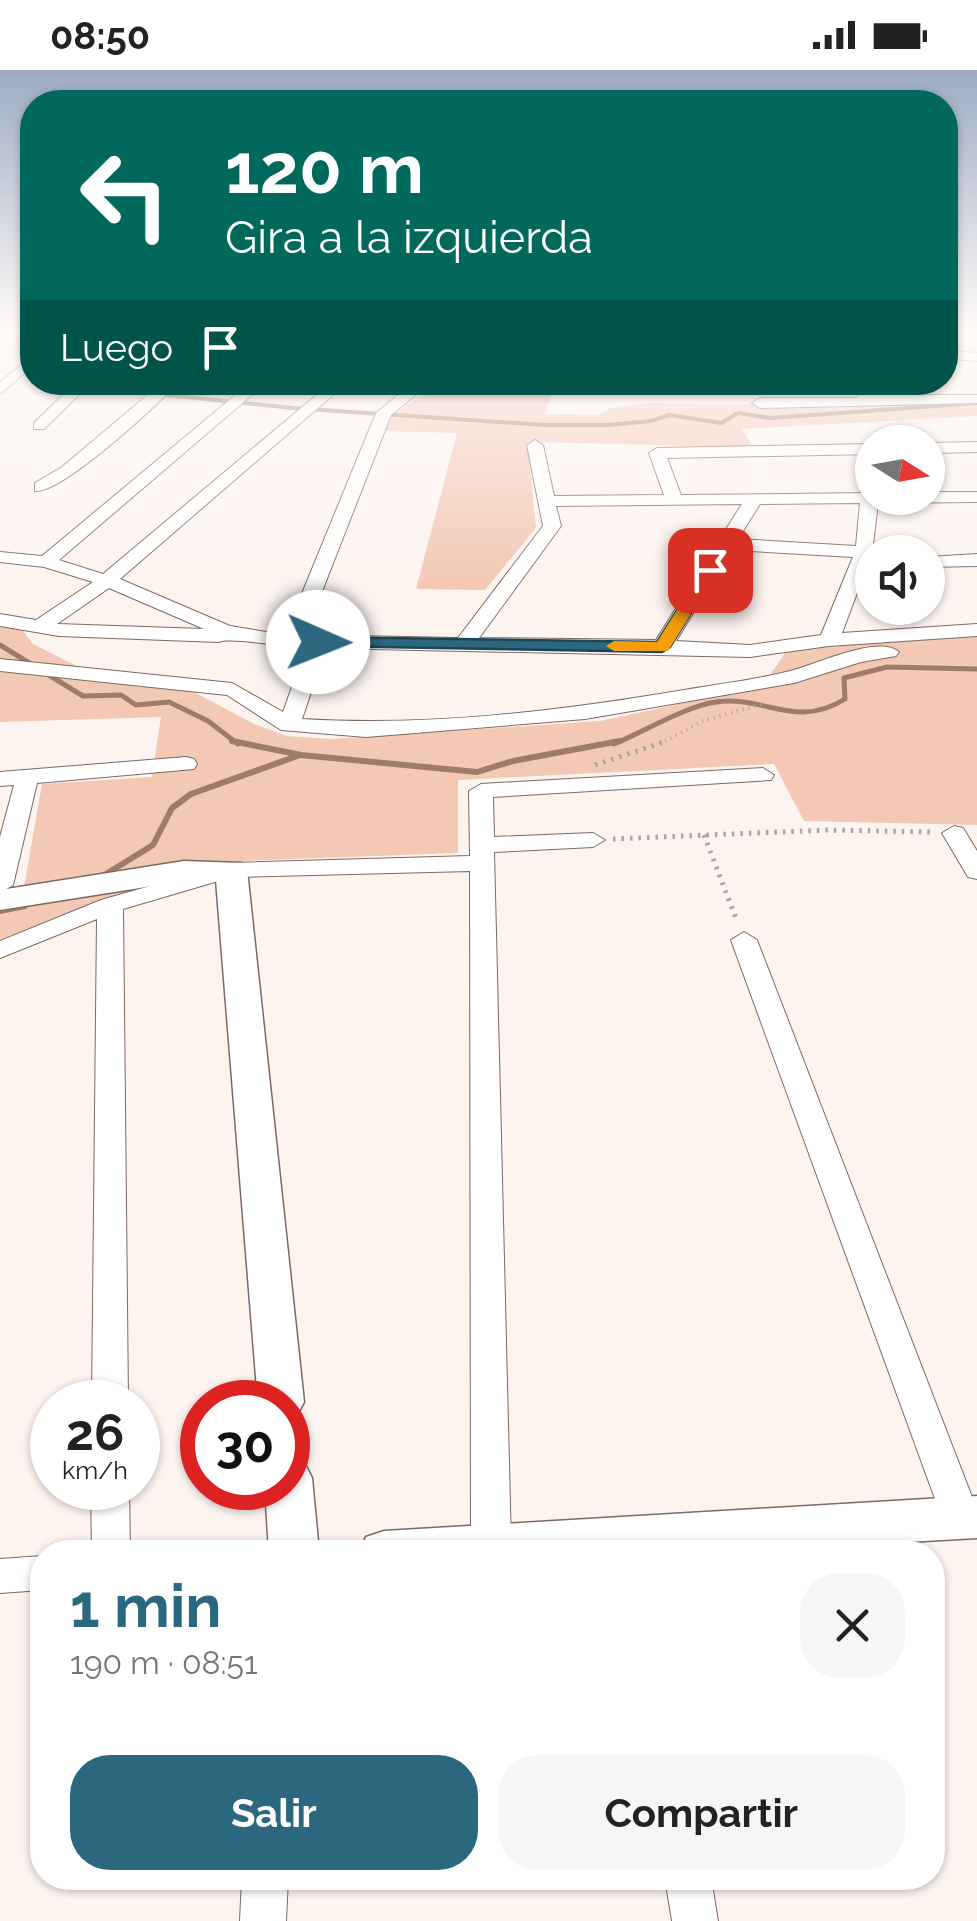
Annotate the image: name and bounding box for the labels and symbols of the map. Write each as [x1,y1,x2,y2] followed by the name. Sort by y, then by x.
[855,425,945,515] north arrow
[668,528,753,613] pin
[266,590,370,694] position arrow
[180,1380,310,1510] speed limit sign: 30

